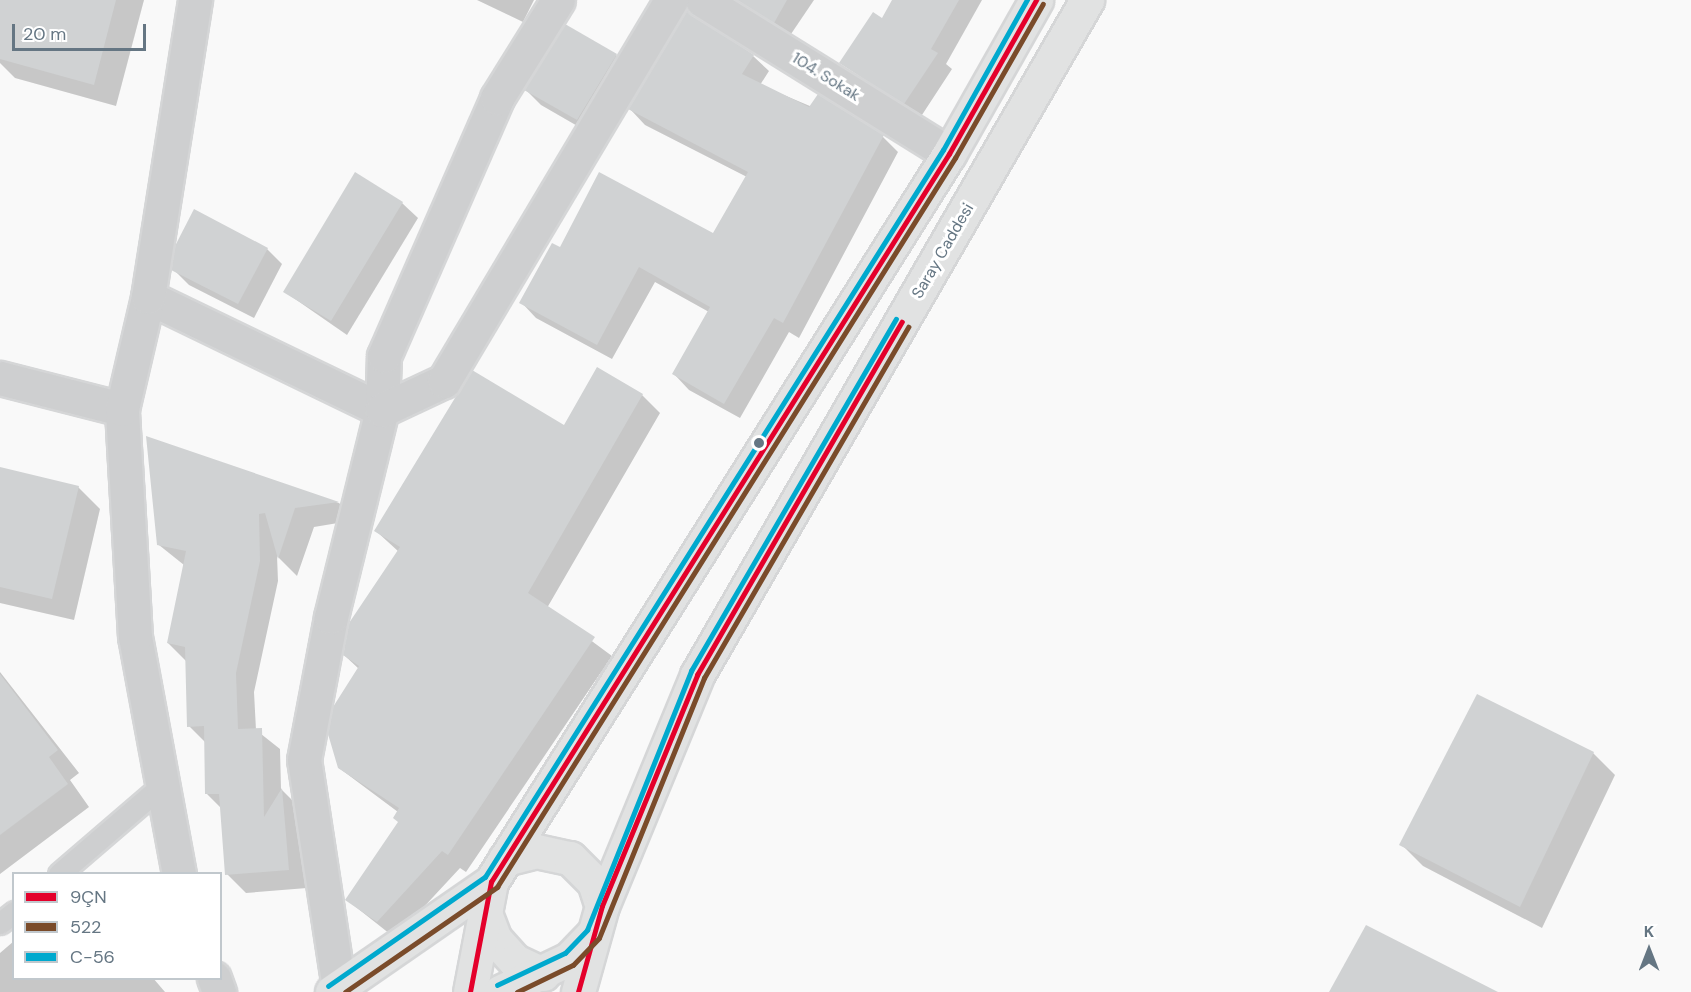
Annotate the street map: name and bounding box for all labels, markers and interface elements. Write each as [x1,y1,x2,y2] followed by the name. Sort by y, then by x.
[15,12,148,50] scale bar
[23,22,66,46] text: 20 m
[788,49,864,105] street label: 104. Sokak
[908,200,978,302] street label: Saray Caddesi
[753,437,765,449] unlabelled marker
[12,872,222,980] legend
[70,885,107,909] text: 9ÇN
[70,915,101,939] text: 522
[1619,920,1679,980] north arrow
[1644,921,1654,942] text: K
[70,945,115,969] text: C-56

